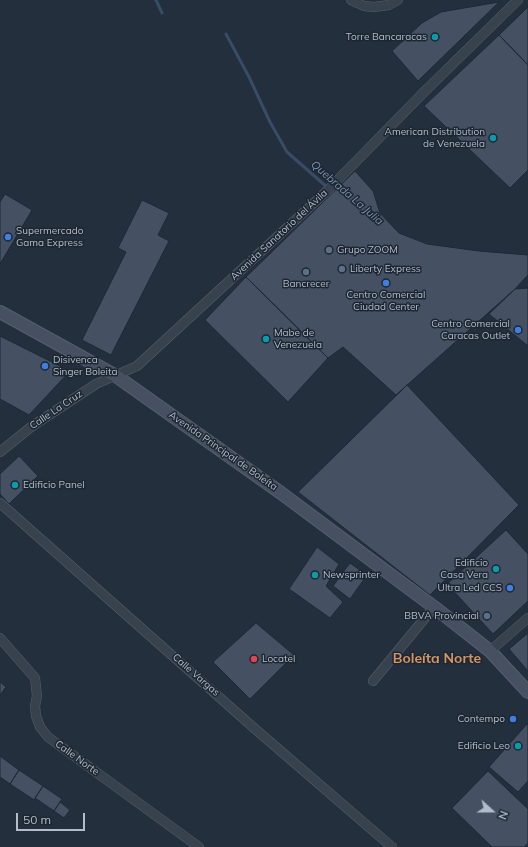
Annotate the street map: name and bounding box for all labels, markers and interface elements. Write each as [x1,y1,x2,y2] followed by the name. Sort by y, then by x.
[346,31,427,43] place label: Torre Bancaracas
[430,32,440,42] marker: Torre Bancaracas
[385,126,485,150] place label: American Distribution de Venezuela
[488,133,498,143] marker: American Distribution de Venezuela
[308,158,386,228] water label: Quebrada La Julia
[228,187,330,283] street label: Avenida Sanatorio del Ávila
[16,225,83,248] place label: Supermercado Gama Express
[3,232,13,242] marker: Supermercado Gama Express
[337,244,398,256] place label: Grupo ZOOM
[324,245,334,255] marker: Grupo ZOOM
[350,263,421,275] place label: Liberty Express
[337,264,347,274] marker: Liberty Express
[301,267,311,277] marker: Bancrecer
[283,278,329,290] place label: Bancrecer
[381,278,391,288] marker: Centro Comercial Ciudad Center
[347,289,425,312] place label: Centro Comercial Ciudad Center
[431,318,510,342] place label: Centro Comercial Caracas Outlet
[513,325,523,335] marker: Centro Comercial Caracas Outlet
[274,327,322,350] place label: Mabe de Venezuela
[261,334,271,344] marker: Mabe de Venezuela
[53,354,117,378] place label: Disivenca Singer Boleita
[40,361,50,371] marker: Disivenca Singer Boleita
[27,388,85,432] street label: Calle La Cruz
[167,409,279,493] street label: Avenida Principal de Boleíta
[23,479,85,491] place label: Edificio Panel
[10,480,20,490] marker: Edificio Panel
[440,557,488,580] place label: Edificio Casa Vera
[491,564,501,574] marker: Edificio Casa Vera
[323,569,380,581] place label: Newsprinter
[310,570,320,580] marker: Newsprinter
[438,582,502,594] place label: Ultra Led CCS
[505,583,515,593] marker: Ultra Led CCS
[404,610,479,622] place label: BBVA Provincial
[482,611,492,621] marker: BBVA Provincial
[170,651,222,699] street label: Calle Vargas
[393,651,481,667] district label: Boleíta Norte
[262,653,295,665] place label: Locatel
[249,654,259,664] marker: Locatel
[458,713,505,725] place label: Contempo
[508,714,518,724] marker: Contempo
[53,738,101,778] street label: Calle Norte
[458,740,510,752] place label: Edificio Leo
[513,741,523,751] marker: Edificio Leo
[472,791,512,831] north arrow
[18,805,87,831] scale bar
[495,809,511,822] text: N
[23,812,51,827] text: 50 m

